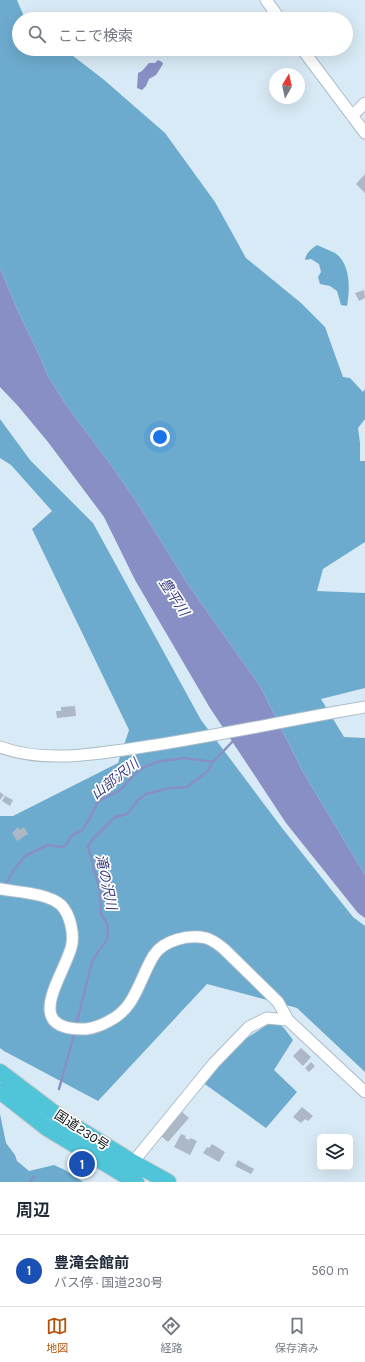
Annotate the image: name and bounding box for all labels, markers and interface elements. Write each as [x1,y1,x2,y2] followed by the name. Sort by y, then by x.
[12,12,353,56] search box
[26,23,48,45] icon: search
[58,27,133,45] text: ここで検索
[269,68,305,104] north arrow
[150,427,170,447] your location
[155,575,194,621] water label: 豊平川
[88,754,144,803] water label: 山部沢川
[92,853,121,913] water label: 滝の沢川
[52,1107,112,1153] street label: 国道230号
[317,1134,353,1170] map controls
[317,1134,353,1170] button: layers
[69,1149,95,1179] pin: 1
[16,1200,50,1220] text: 周辺
[54,1254,129,1272] text: 豊滝会館前
[27,1263,31,1278] text: 1
[311,1263,349,1278] text: 560 m
[54,1275,163,1290] text: バス停 · 国道230号
[46,1315,68,1355] tab: 地図
[160,1315,182,1355] tab: 経路
[275,1315,319,1355] tab: 保存済み

